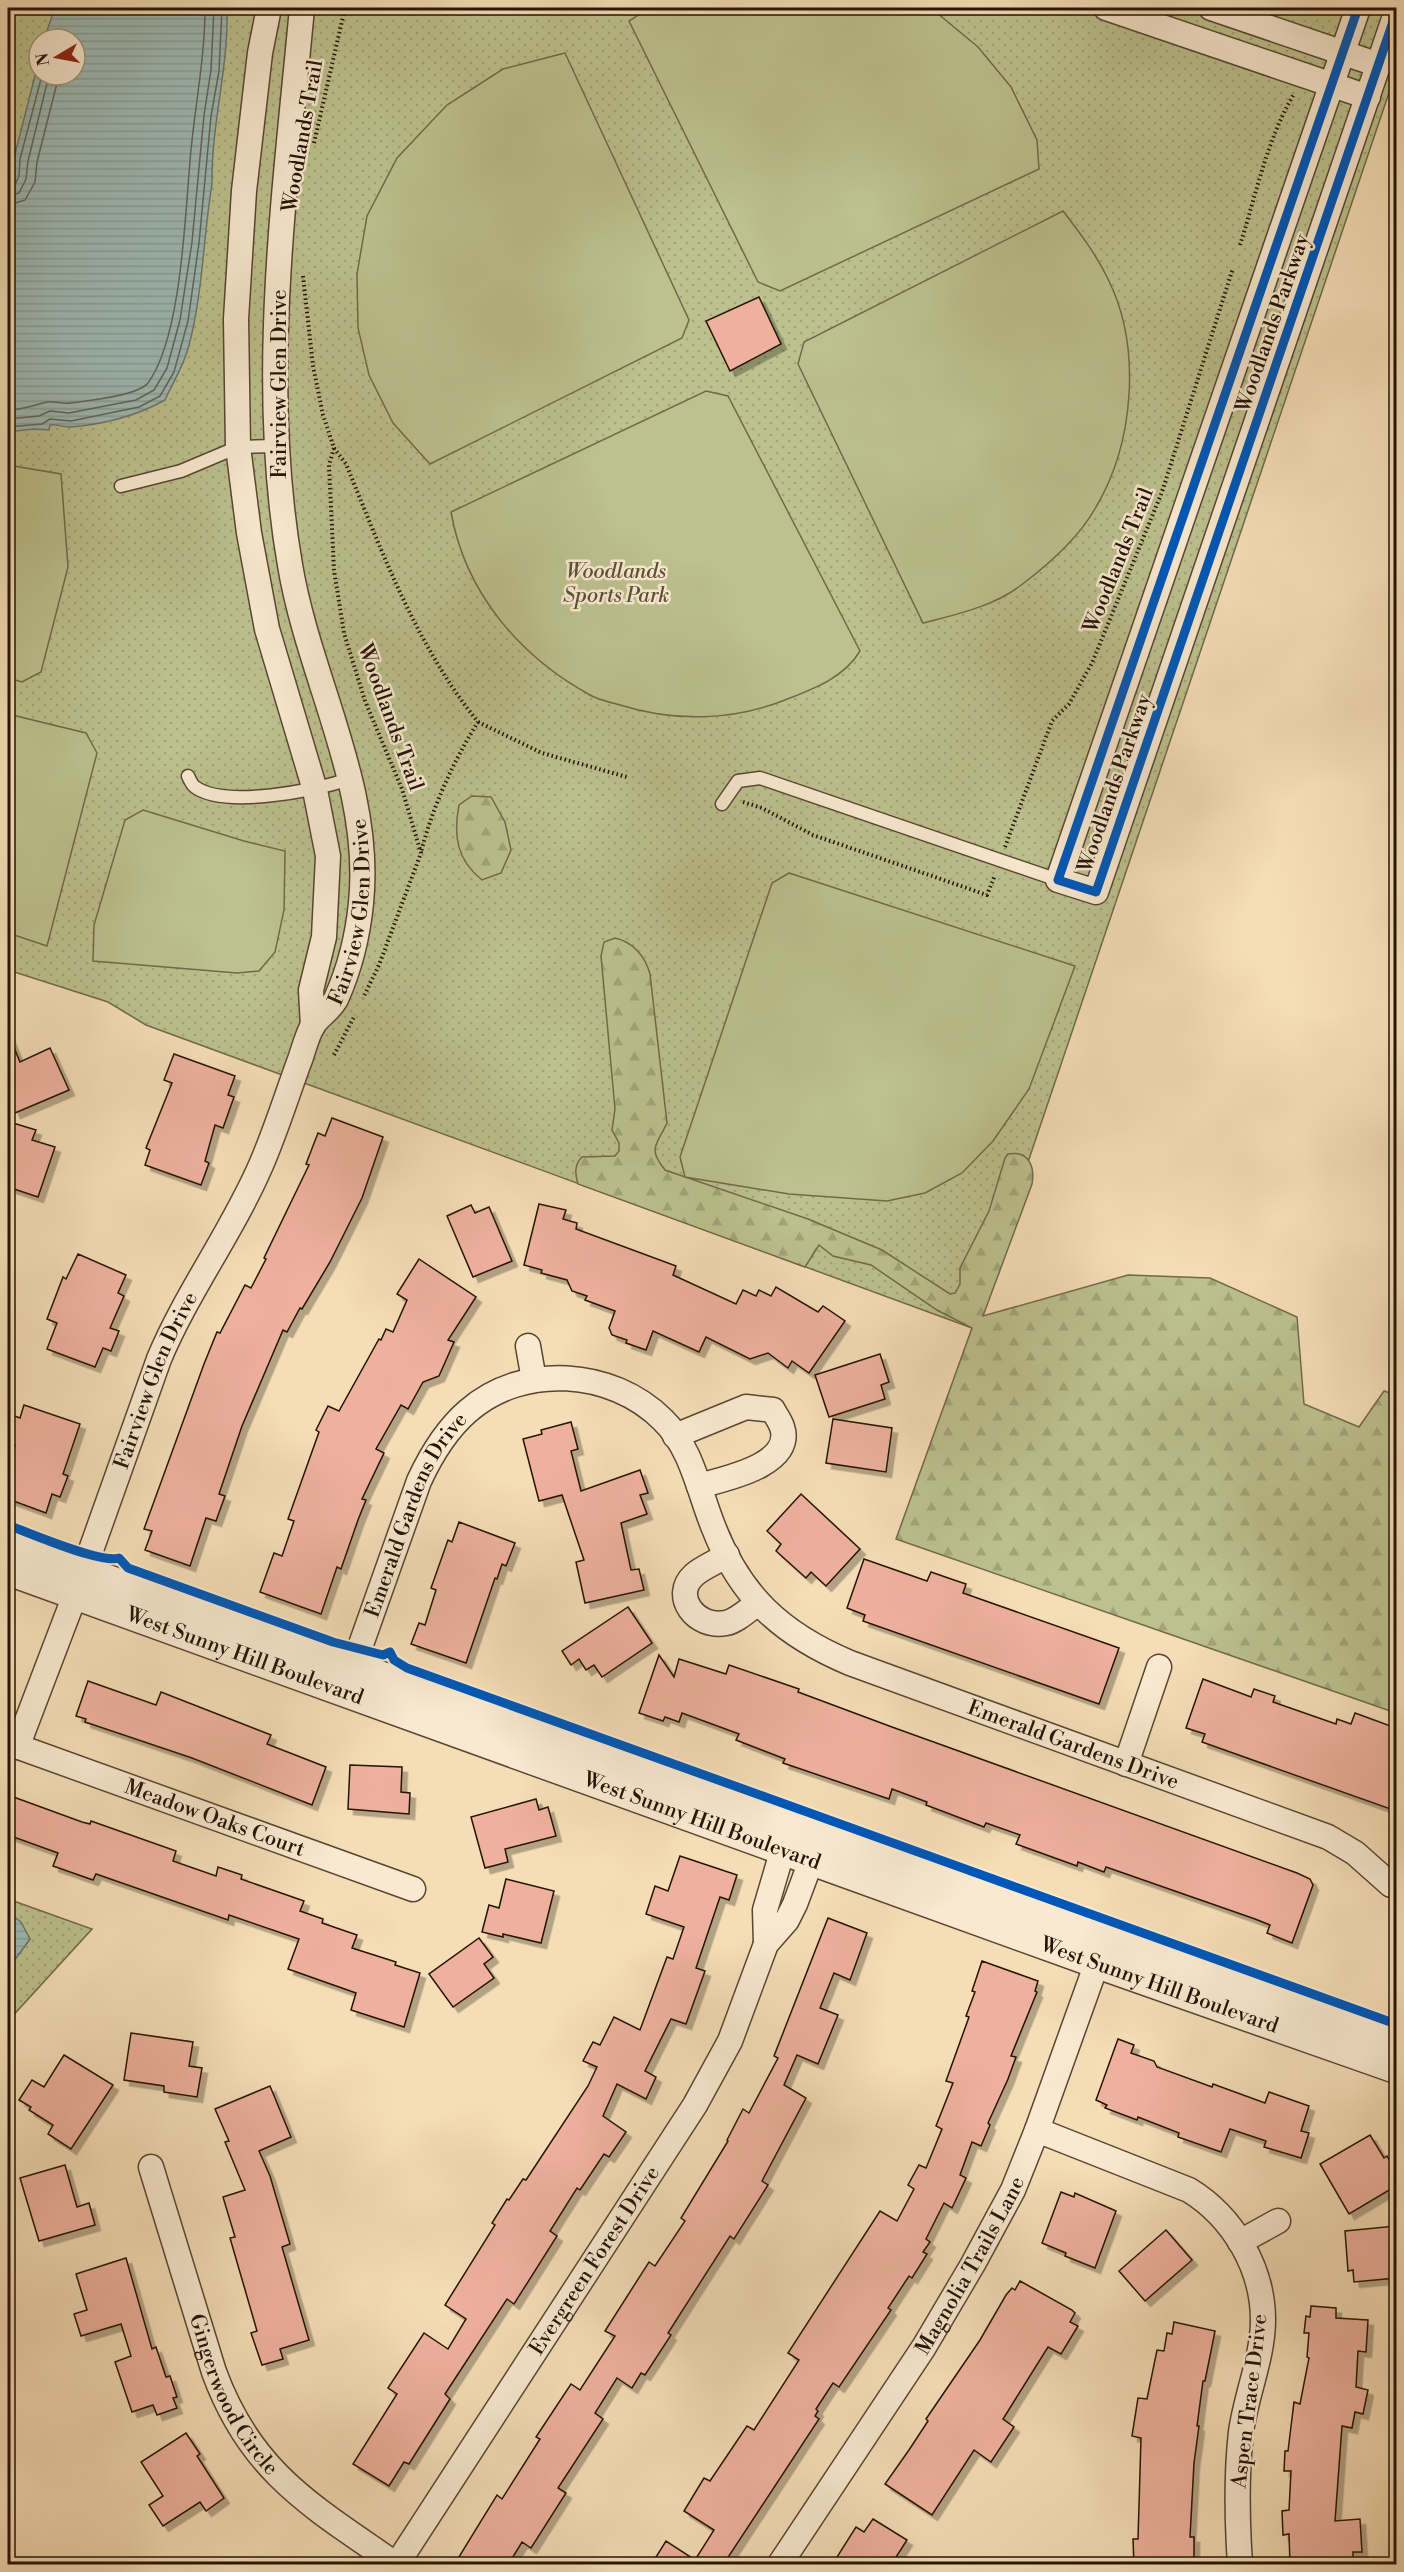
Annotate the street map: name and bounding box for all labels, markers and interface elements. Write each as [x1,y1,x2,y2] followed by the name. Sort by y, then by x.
[27,27,87,87] north arrow
[32,51,54,67] text: N
[277,58,329,216] street label: Woodlands Trail
[1230,230,1316,417] street label: Woodlands Parkway
[267,289,293,479] street label: Fairview Glen Drive
[1078,484,1160,638] street label: Woodlands Trail
[563,559,669,609] park label: Woodlands Sports Park
[351,639,429,794] street label: Woodlands Trail
[1072,690,1158,877] street label: Woodlands Parkway
[323,817,377,1010] street label: Fairview Glen Drive
[109,1287,204,1473] street label: Fairview Glen Drive
[360,1407,473,1621] street label: Emerald Gardens Drive
[121,1601,367,1711] street label: West Sunny Hill Boulevard
[964,1695,1182,1796] street label: Emerald Gardens Drive
[579,1766,824,1876] street label: West Sunny Hill Boulevard
[121,1774,309,1863] street label: Meadow Oaks Court
[1036,1931,1282,2040] street label: West Sunny Hill Boulevard
[524,2162,666,2360] street label: Evergreen Forest Drive
[910,2173,1031,2360] street label: Magnolia Trails Lane
[183,2311,283,2481] street label: Gingerwood Circle
[1226,2312,1274,2491] street label: Aspen Trace Drive

